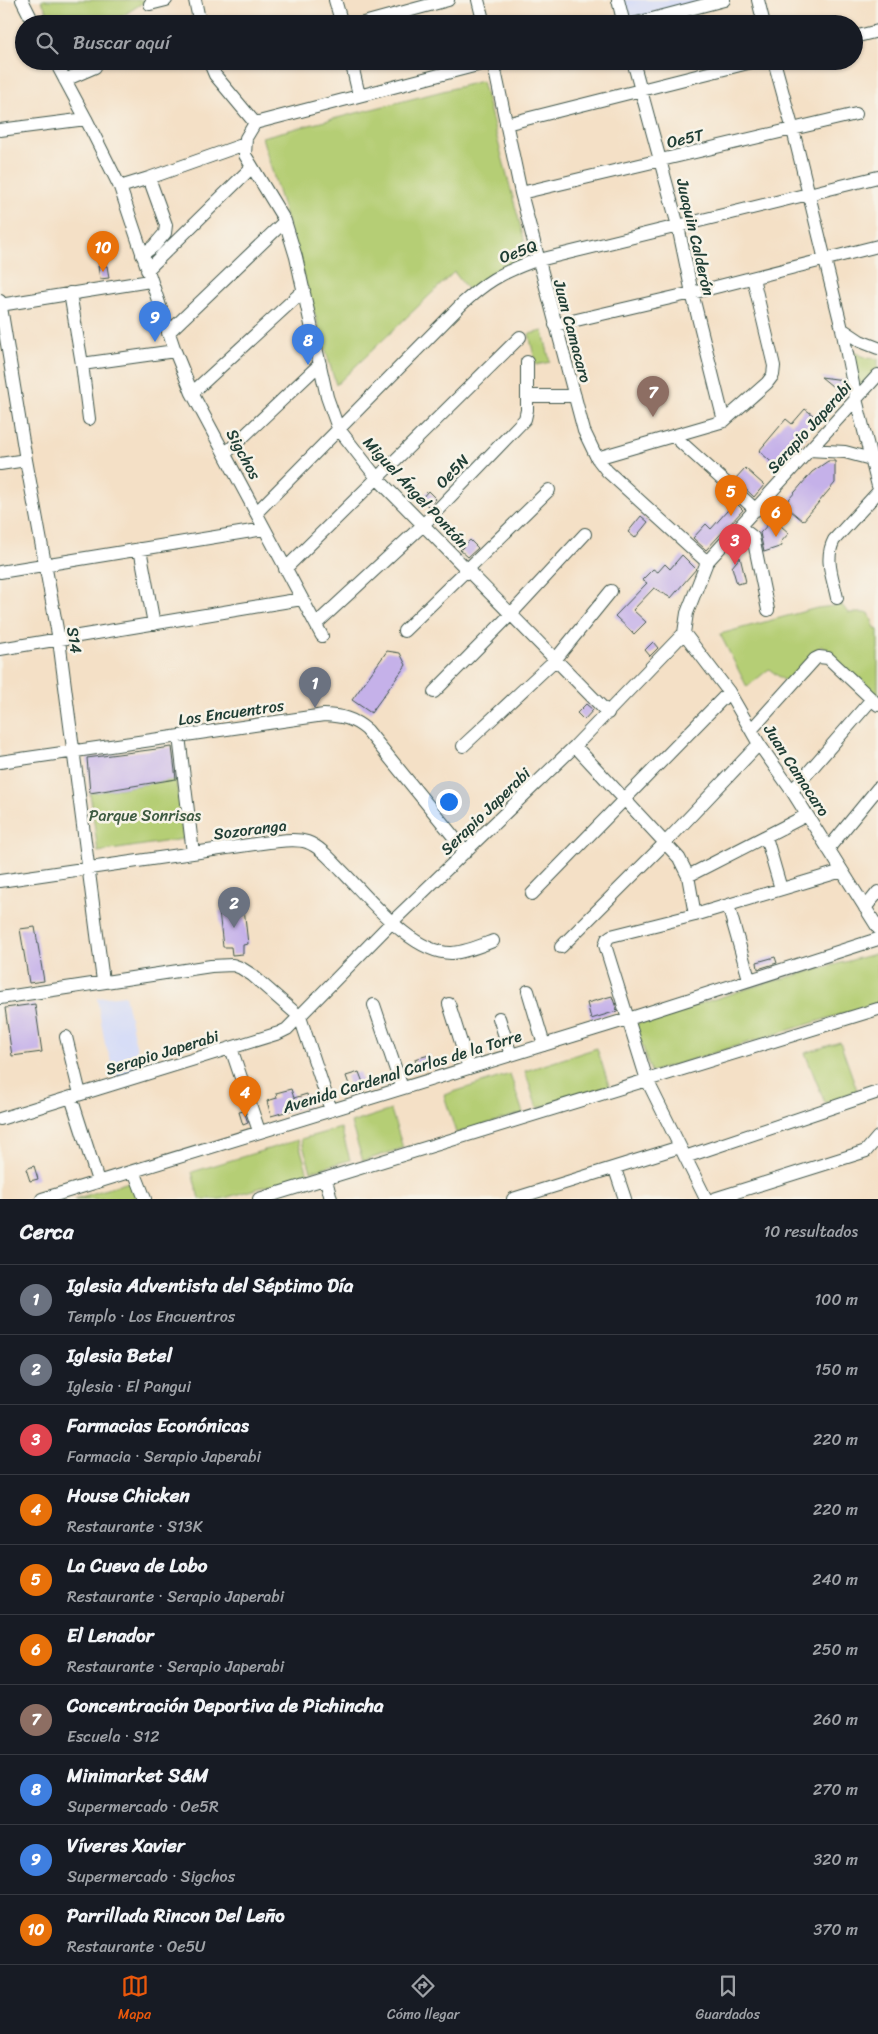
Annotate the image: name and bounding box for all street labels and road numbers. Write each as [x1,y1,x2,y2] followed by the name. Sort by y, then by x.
[664,120,708,157] street label: Oe5T
[668,175,723,299] street label: Juaquin Calderón
[495,231,541,272] street label: Oe5Q
[545,275,600,386] street label: Juan Camacaro
[759,374,860,481] street label: Serapio Japerabi
[218,423,269,486] street label: Sigchos
[356,429,476,556] street label: Miguel Ángel Pontón
[428,447,476,496] street label: Oe5N
[58,625,91,656] street label: S14
[176,691,286,734] street label: Los Encuentros
[755,717,838,823] street label: Juan Camacaro
[433,760,538,863] street label: Serapio Japerabi
[212,811,288,848] street label: Sozoranga
[102,1021,223,1083] street label: Serapio Japerabi
[278,1021,526,1122] street label: Avenida Cardenal Carlos de la Torre

